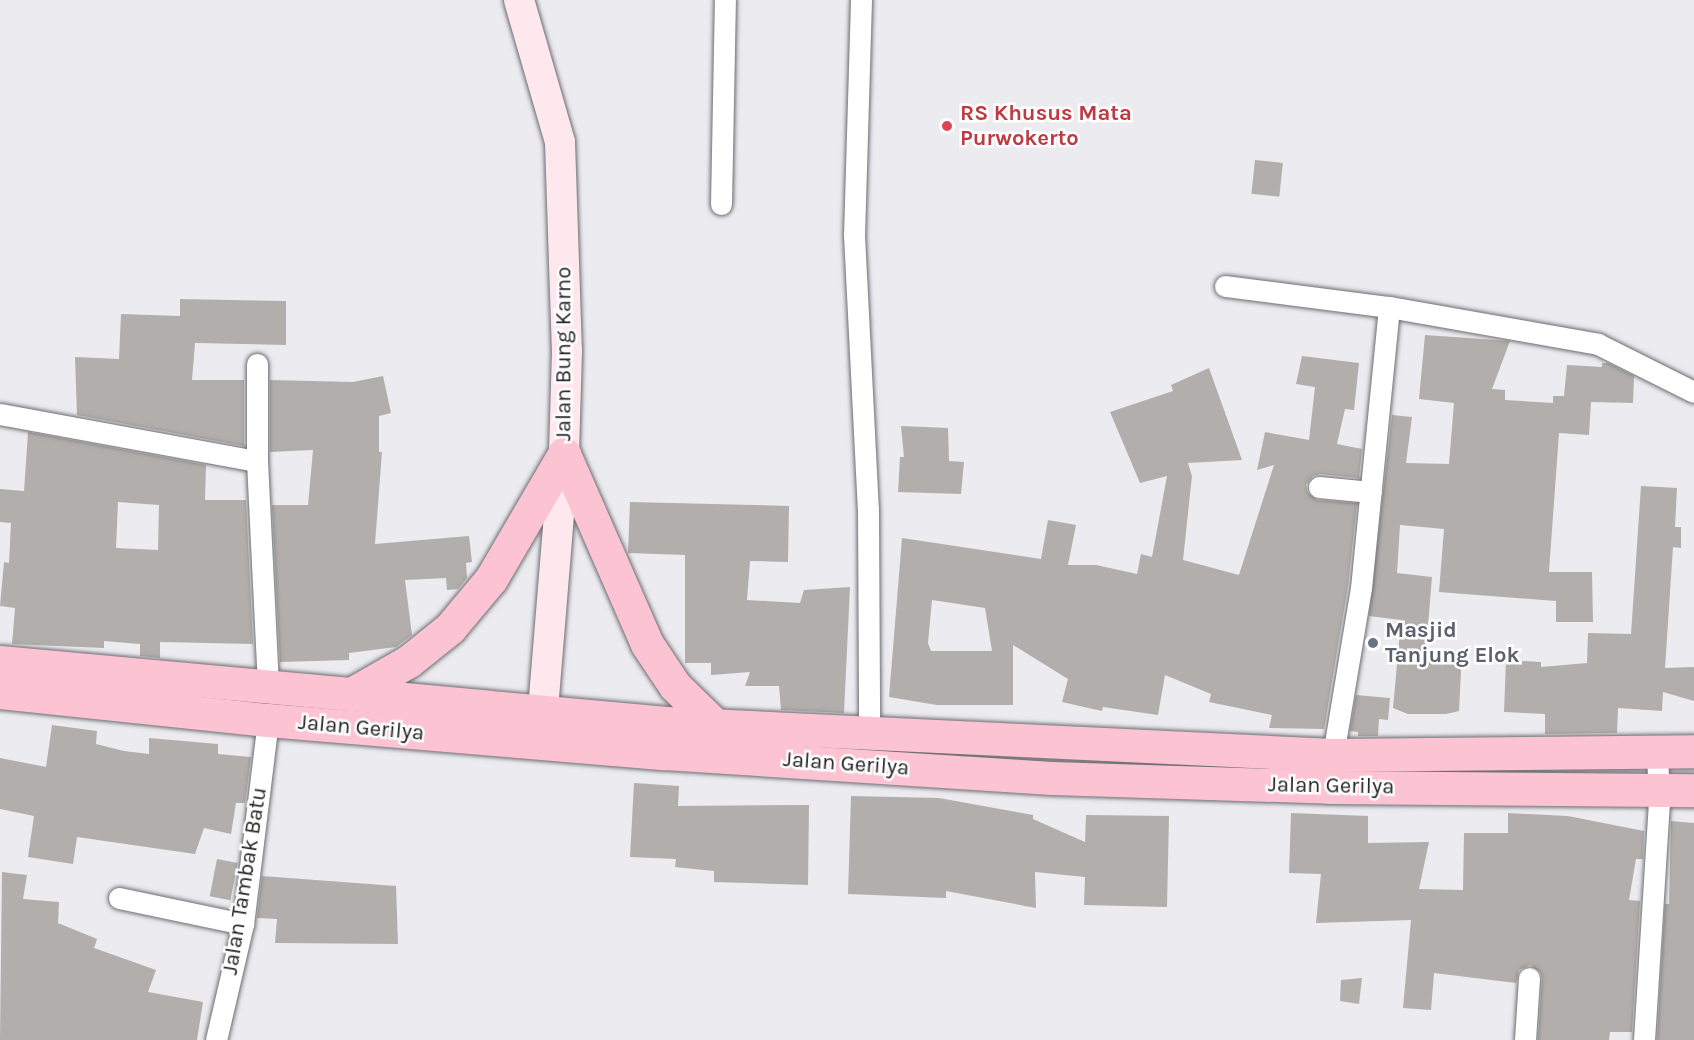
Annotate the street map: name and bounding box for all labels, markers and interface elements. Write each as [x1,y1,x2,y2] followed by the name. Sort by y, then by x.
[960,100,1132,152] place label: RS Khusus Mata Purwokerto
[938,117,956,135] marker: RS Khusus Mata Purwokerto
[551,267,577,441] street label: Jalan Bung Karno
[1385,617,1519,668] place label: Masjid Tanjung Elok
[1366,636,1380,650] marker: Masjid Tanjung Elok
[297,709,425,747] street label: Jalan Gerilya
[782,746,910,782] street label: Jalan Gerilya
[1268,772,1394,800] street label: Jalan Gerilya
[217,785,273,977] street label: Jalan Tambak Batu

